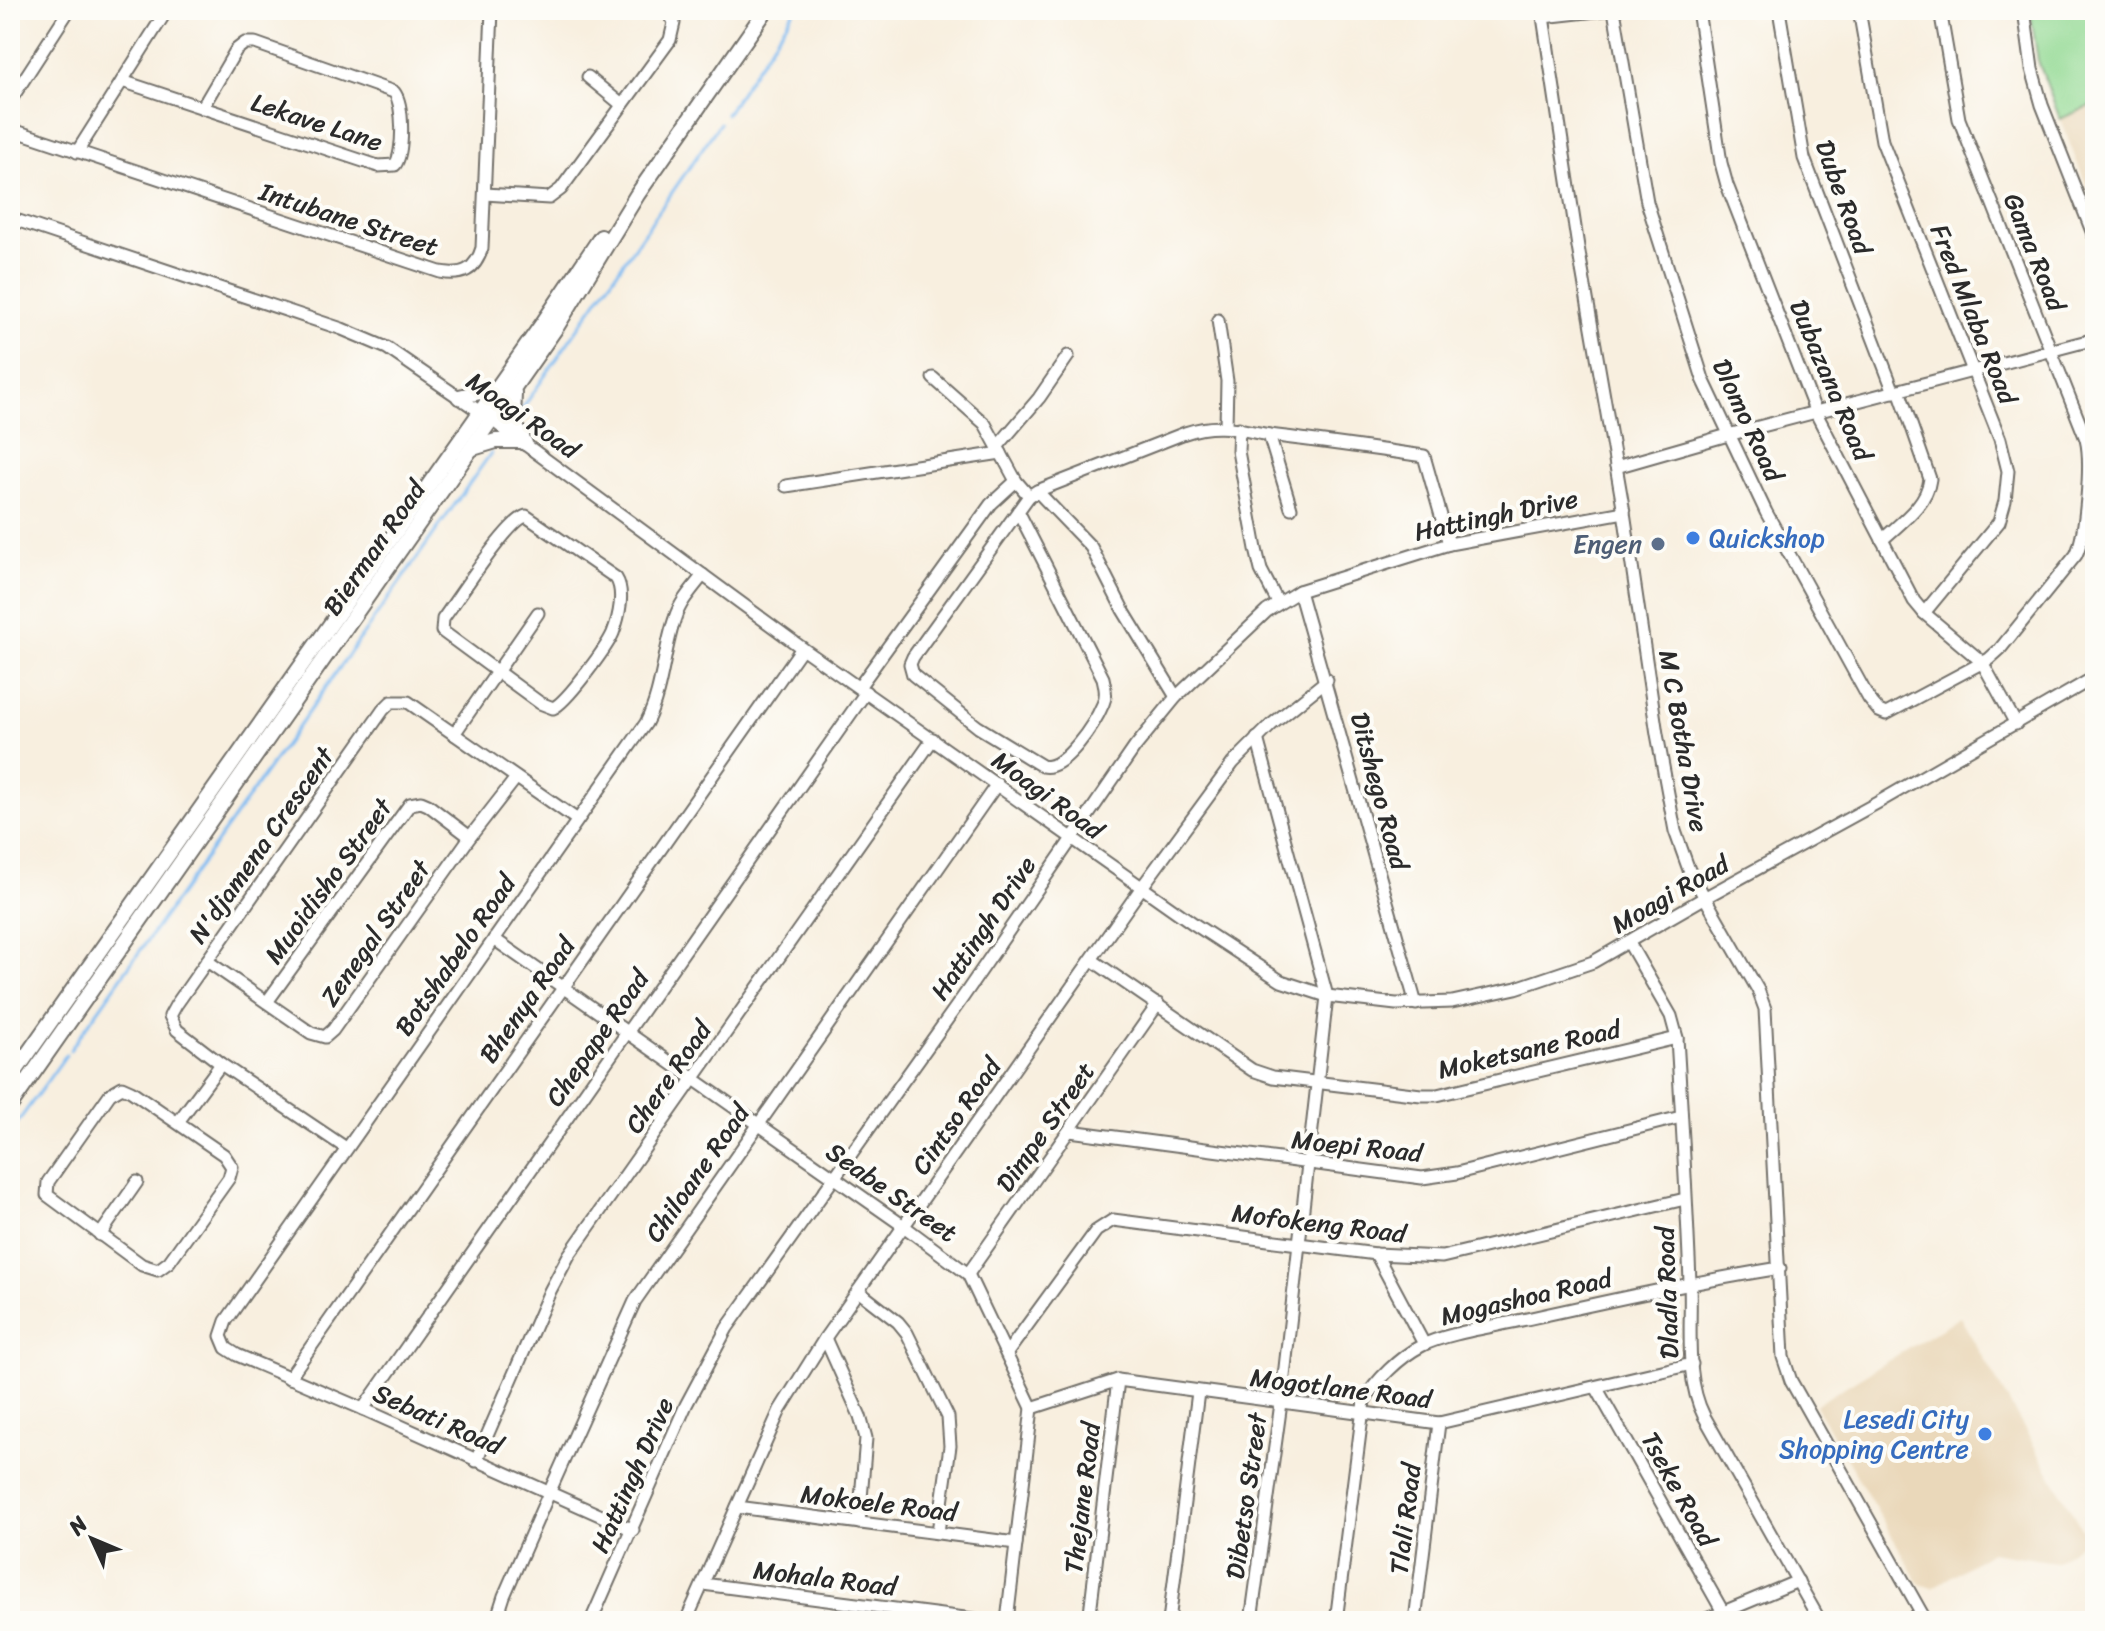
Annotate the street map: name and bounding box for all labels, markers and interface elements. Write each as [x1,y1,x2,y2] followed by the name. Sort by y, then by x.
[245,79,389,165] street label: Lekave Lane
[1802,133,1887,263] street label: Dube Road
[252,168,445,270] street label: Intubane Street
[1990,186,2080,320] street label: Gama Road
[1917,217,2032,413] street label: Fred Mlaba Road
[1776,292,1887,470] street label: Dubazana Road
[1699,351,1798,491] street label: Dlomo Road
[456,359,591,473] street label: Moagi Road
[310,469,439,626] street label: Bierman Road
[1410,475,1582,555] street label: Hattingh Drive
[1709,515,1825,561] place label: Quickshop
[1573,521,1642,567] place label: Engen
[1684,529,1702,547] marker: Quickshop
[1649,535,1667,553] marker: Engen
[1645,646,1723,836] street label: M C Botha Drive
[1337,707,1424,877] street label: Ditshego Road
[176,736,347,953] street label: N'djamena Crescent
[982,738,1116,853] street label: Moagi Road
[252,787,405,974] street label: Muoidisho Street
[1602,840,1740,946] street label: Moagi Road
[917,846,1049,1010] street label: Hattingh Drive
[307,849,444,1016] street label: Zenegal Street
[382,862,530,1046] street label: Botshabelo Road
[466,925,589,1073] street label: Bhenya Road
[533,958,663,1116] street label: Chepape Road
[1433,1005,1627,1092] street label: Moketsane Road
[612,1009,725,1143] street label: Chere Road
[898,1046,1015,1184] street label: Cintso Road
[983,1052,1107,1202] street label: Dimpe Street
[632,1092,763,1252] street label: Chiloane Road
[1289,1116,1427,1176] street label: Moepi Road
[816,1129,968,1255] street label: Seabe Street
[1229,1189,1411,1257] street label: Mofokeng Road
[1642,1224,1692,1360] street label: Dladla Road
[1436,1254,1618,1339] street label: Mogashoa Road
[1248,1354,1437,1422] street label: Mogotlane Road
[366,1370,513,1469] street label: Sebati Road
[577,1390,687,1560] street label: Hattingh Drive
[1779,1396,1969,1472] place label: Lesedi City Shopping Centre
[1212,1408,1281,1582] street label: Dibetso Street
[1050,1417,1114,1576] street label: Thejane Road
[1628,1422,1731,1558] street label: Tseke Road
[1976,1425,1994,1443] marker: Lesedi City Shopping Centre
[1375,1458,1435,1577] street label: Tlali Road
[798,1471,962,1536] street label: Mokoele Road
[52,1499,132,1579] north arrow
[58,1506,98,1545] text: N
[751,1546,902,1610] street label: Mohala Road

